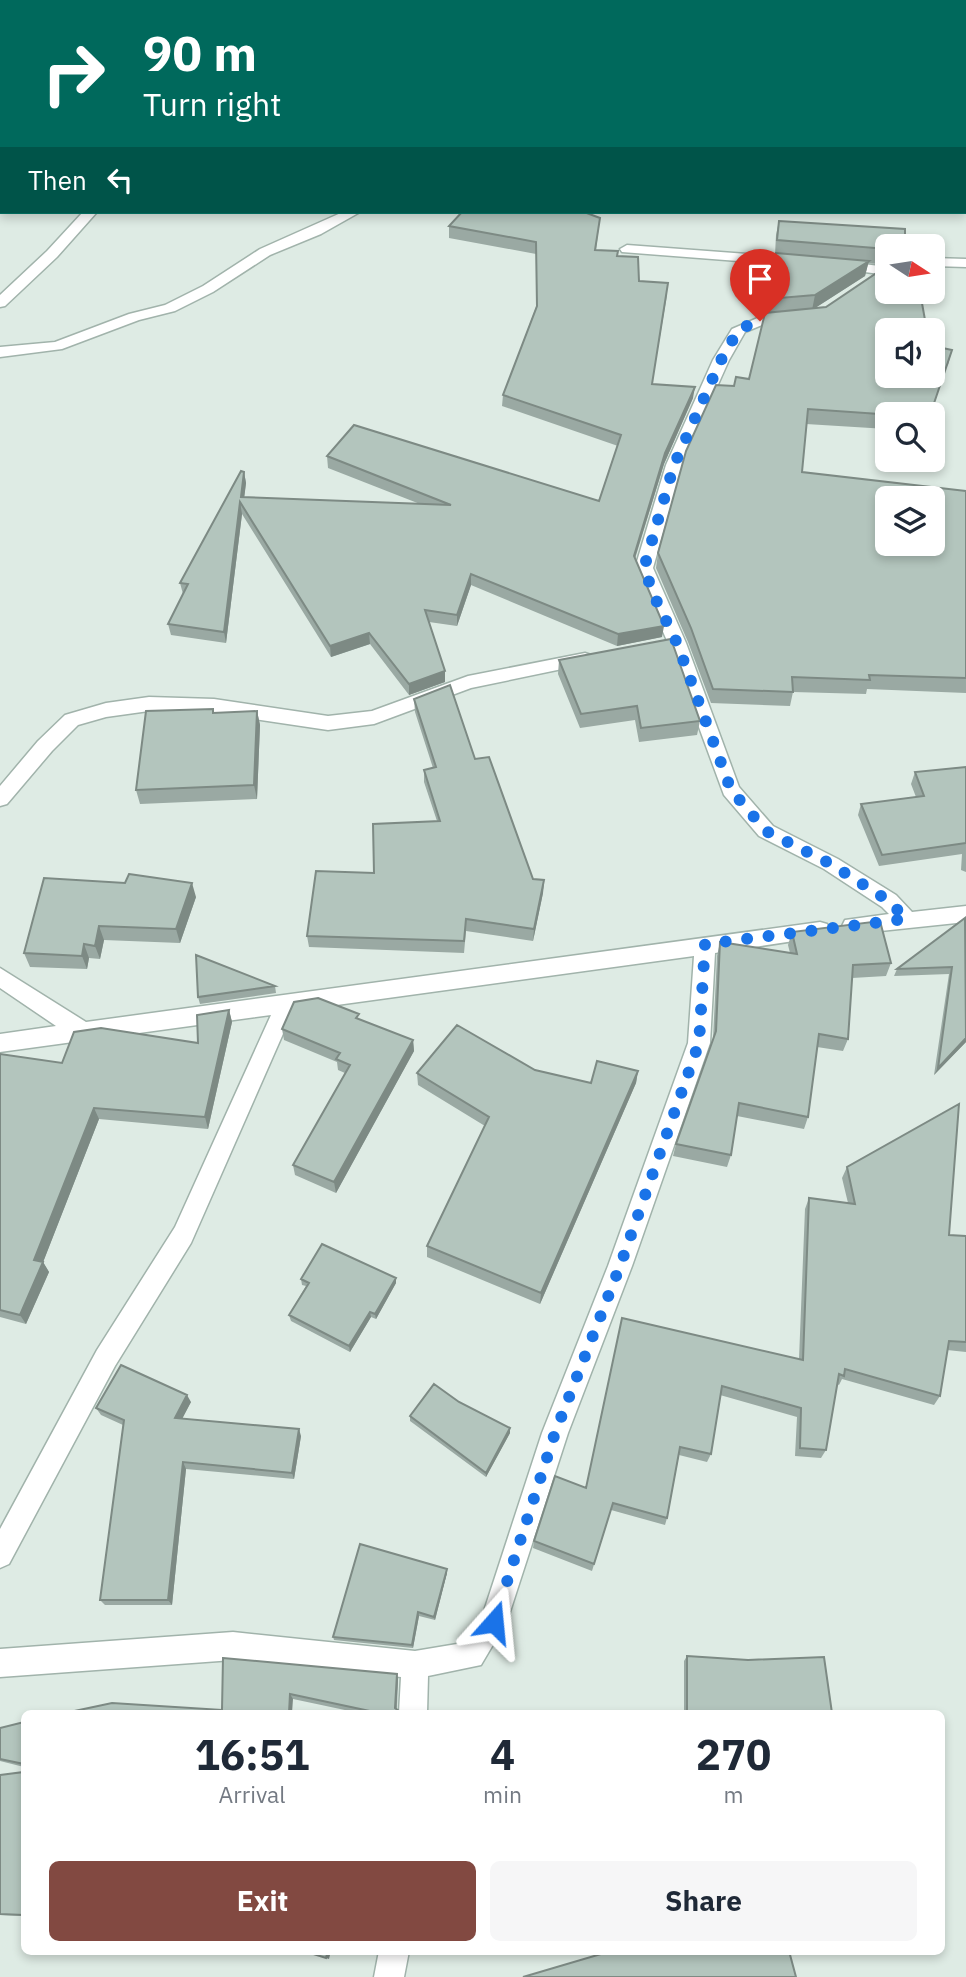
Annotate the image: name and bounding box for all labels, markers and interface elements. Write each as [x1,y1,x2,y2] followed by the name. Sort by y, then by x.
[143,21,257,84] text: 90 m
[28,28,119,119] icon: right
[143,83,281,125] text: Turn right
[101,161,139,199] icon: left
[28,163,87,197] text: Then
[875,234,945,304] north arrow
[875,234,945,556] map controls
[730,249,790,321] pin
[741,260,779,298] icon: arrive
[875,318,945,388] button: sound
[875,402,945,472] button: search
[875,486,945,556] button: layers
[457,1585,531,1659] position arrow
[195,1727,309,1782] text: 16:51
[490,1727,515,1782] text: 4
[696,1727,771,1782] text: 270
[219,1779,286,1809] text: Arrival
[483,1779,522,1809] text: min
[723,1779,744,1809] text: m
[49,1861,476,1941] button: Exit
[490,1861,917,1941] button: Share

